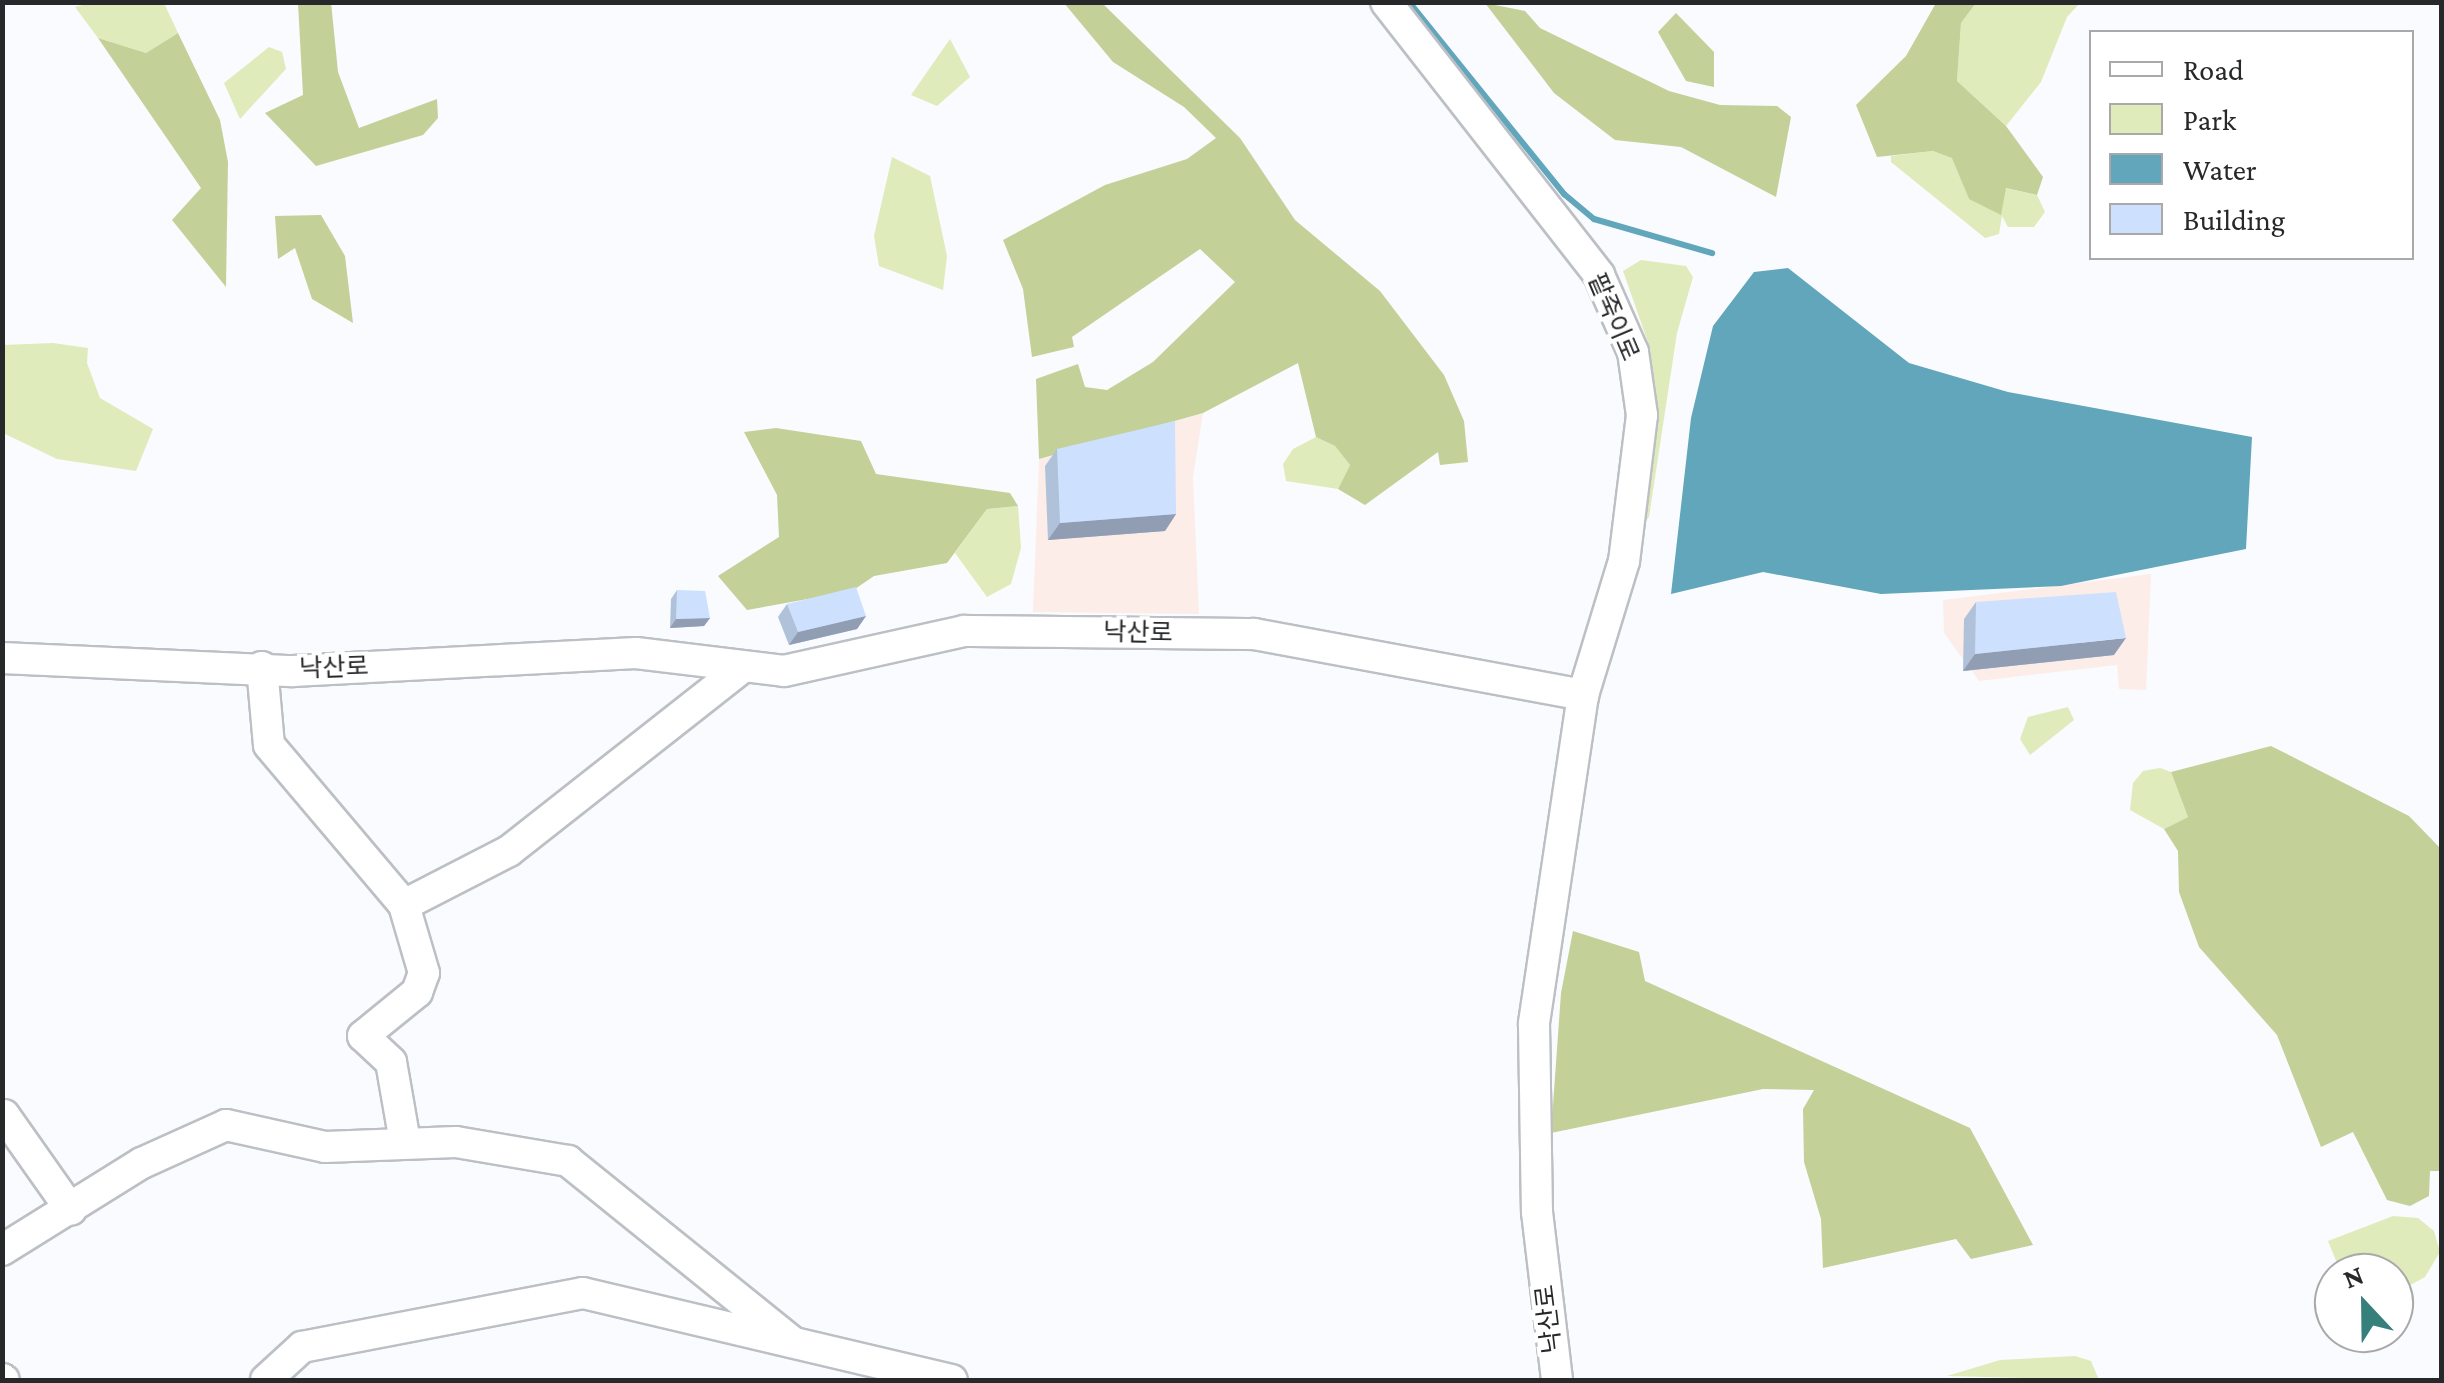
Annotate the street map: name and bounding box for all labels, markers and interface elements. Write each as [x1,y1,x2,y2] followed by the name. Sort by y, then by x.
[2089,30,2414,260] legend
[2183,53,2244,86] text: Road
[2183,103,2236,136] text: Park
[2183,153,2257,186] text: Water
[2183,203,2285,236] text: Building
[1581,269,1645,365] street label: 팥죽이로
[1103,617,1173,649] street label: 낙산로
[299,652,369,684] street label: 낙산로
[2314,1253,2414,1353] north arrow
[2339,1259,2368,1295] text: N
[1530,1283,1568,1355] street label: 낙산로

